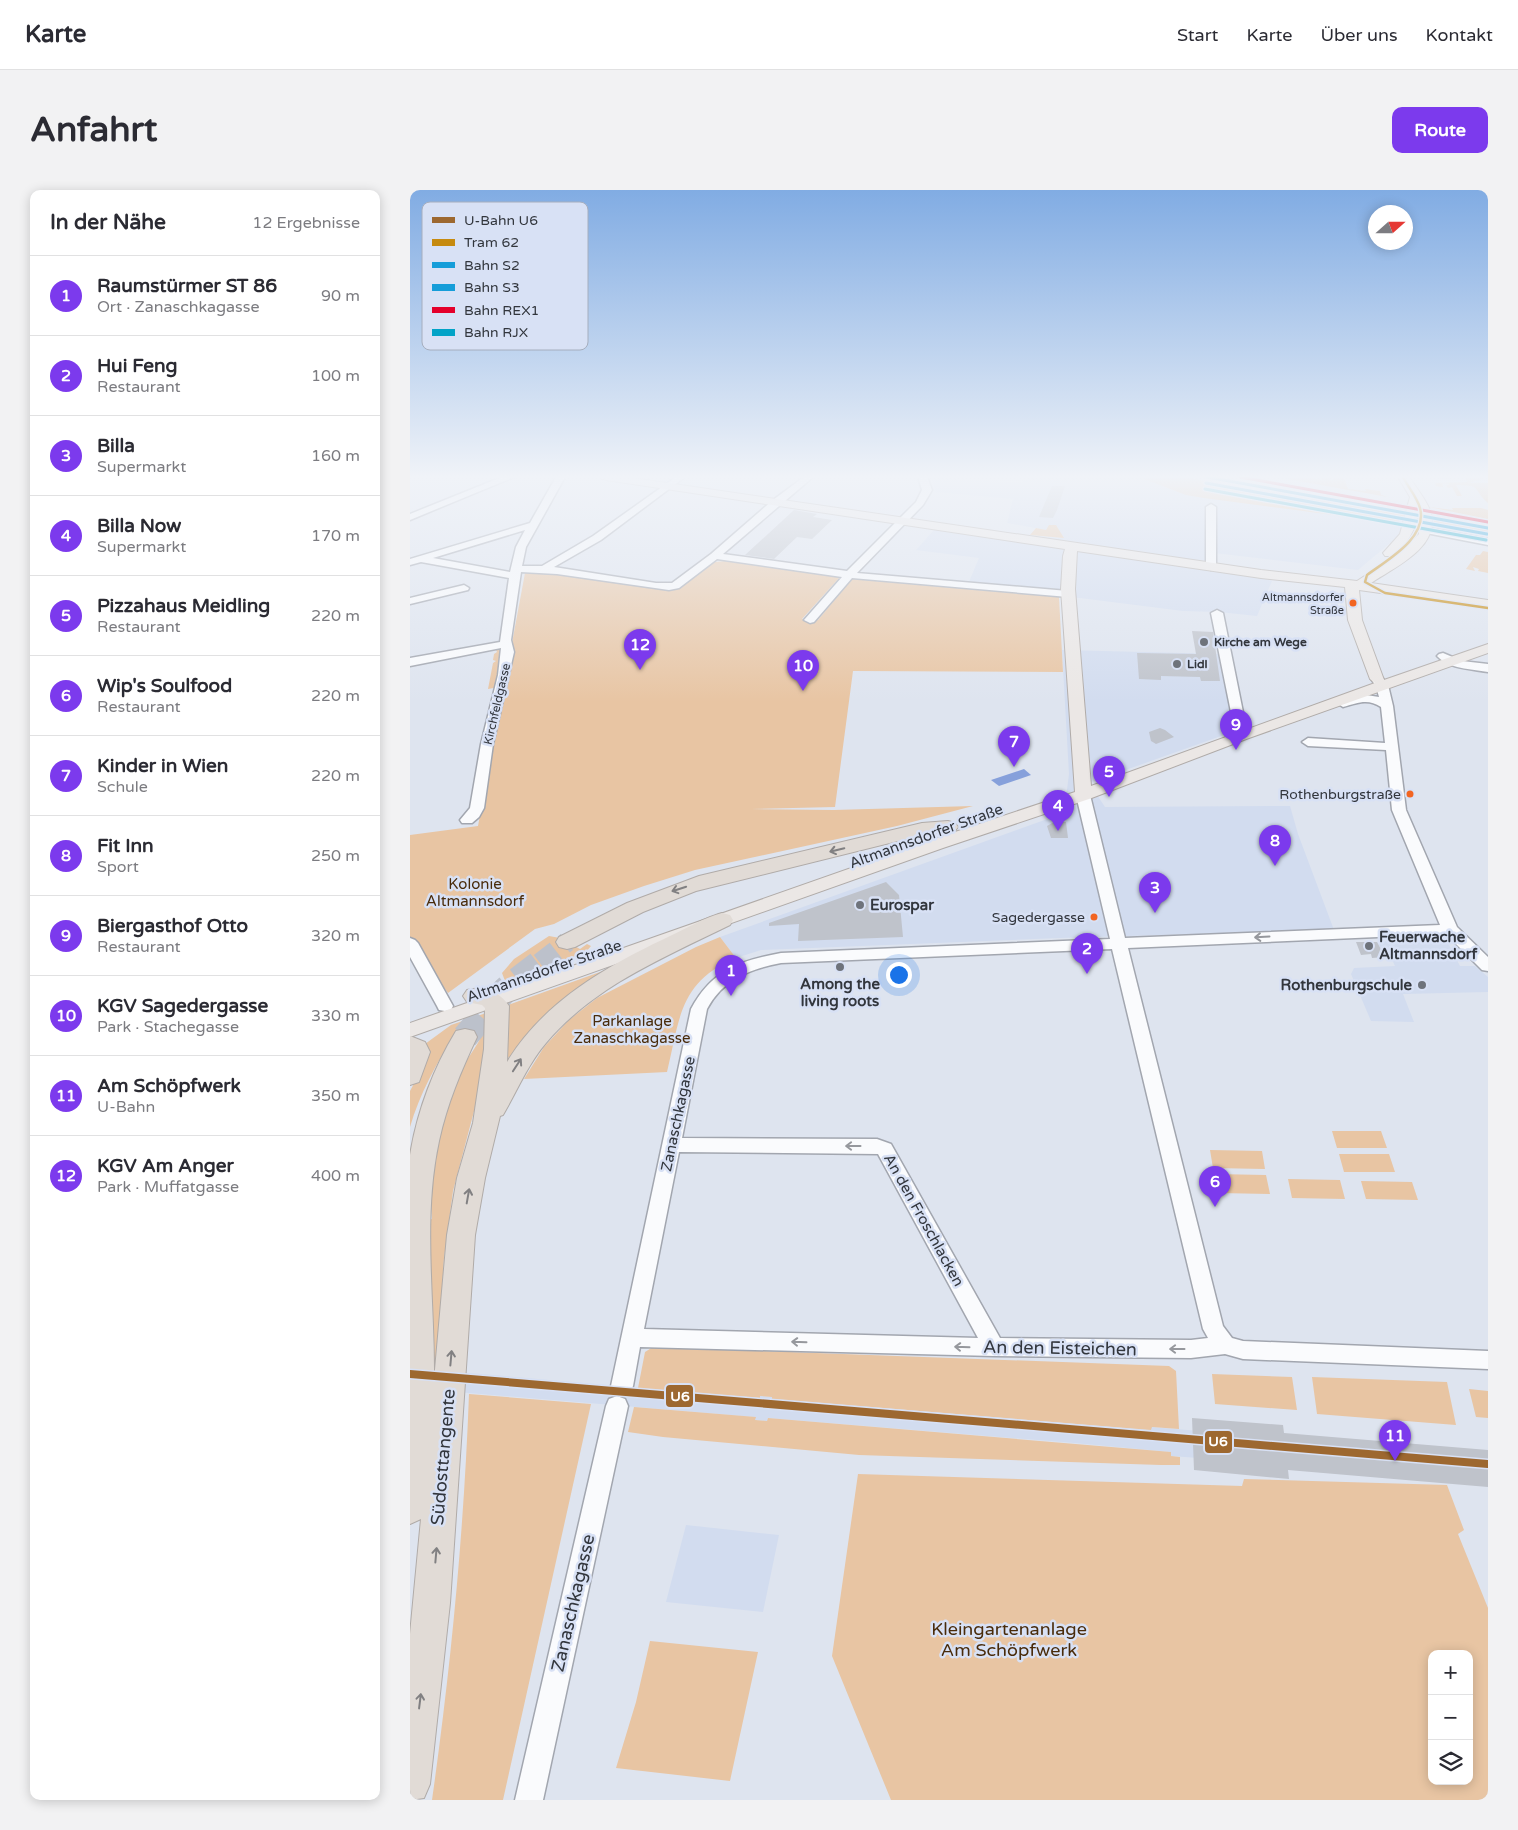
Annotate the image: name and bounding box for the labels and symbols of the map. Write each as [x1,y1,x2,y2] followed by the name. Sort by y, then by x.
[422,202,588,350] legend
[1368,205,1413,250] north arrow
[464,212,538,229] text: U-Bahn U6
[464,234,519,251] text: Tram 62
[464,257,520,274] text: Bahn S2
[464,279,520,296] text: Bahn S3
[464,302,539,319] text: Bahn REX1
[464,324,528,341] text: Bahn RJX
[1262,591,1345,617] place label: Altmannsdorfer Straße
[1348,598,1358,608] marker: Altmannsdorfer Straße
[624,629,656,670] pin: 12
[1214,635,1307,650] place label: Kirche am Wege
[1198,636,1210,648] marker: Kirche am Wege
[787,650,819,691] pin: 10
[1187,657,1207,671] place label: Lidl
[1171,658,1183,670] marker: Lidl
[481,662,513,746] street label: Kirchfeldgasse
[1220,709,1252,750] pin: 9
[998,726,1030,767] pin: 7
[1093,756,1125,797] pin: 5
[1279,786,1401,803] place label: Rothenburgstraße
[1405,789,1415,799] marker: Rothenburgstraße
[1042,790,1074,831] pin: 4
[847,800,1005,872] street label: Altmannsdorfer Straße
[1259,825,1291,866] pin: 8
[830,846,846,855] one-way arrow
[1139,872,1171,913] pin: 3
[426,875,524,910] park label: Kolonie Altmannsdorf
[672,885,688,895] one-way arrow
[870,896,934,915] place label: Eurospar
[854,899,866,911] marker: Eurospar
[992,909,1085,926] place label: Sagedergasse
[1089,912,1099,922] marker: Sagedergasse
[1379,928,1478,963] place label: Feuerwache Altmannsdorf
[1255,932,1271,941] one-way arrow
[1071,933,1103,974] pin: 2
[464,936,624,1006] street label: Altmannsdorfer Straße
[1363,940,1375,952] marker: Feuerwache Altmannsdorf
[715,955,747,996] pin: 1
[834,961,846,973] marker: Among the living roots
[886,962,912,988] your location
[800,975,880,1011] place label: Among the living roots
[1281,976,1413,995] place label: Rothenburgschule
[1416,979,1428,991] marker: Rothenburgschule
[573,1012,691,1047] park label: Parkanlage Zanaschkagasse
[657,1055,699,1173] street label: Zanaschkagasse
[512,1058,523,1072] one-way arrow
[846,1141,862,1151] one-way arrow
[880,1151,968,1289] street label: An den Froschlacken
[1199,1166,1231,1207] pin: 6
[463,1189,473,1205] one-way arrow
[983,1336,1137,1360] street label: An den Eisteichen
[792,1337,808,1347] one-way arrow
[954,1342,970,1351] one-way arrow
[1169,1344,1185,1354] one-way arrow
[447,1350,456,1366] one-way arrow
[665,1384,694,1408] line badge: U6
[426,1388,460,1526] street label: Südosttangente
[670,1388,690,1405] text: U6
[1379,1420,1411,1461] pin: 11
[1204,1430,1233,1454] line badge: U6
[1208,1433,1228,1450] text: U6
[546,1532,600,1674] street label: Zanaschkagasse
[431,1547,440,1563] one-way arrow
[931,1618,1087,1661] park label: Kleingartenanlage Am Schöpfwerk
[415,1693,425,1709] one-way arrow

